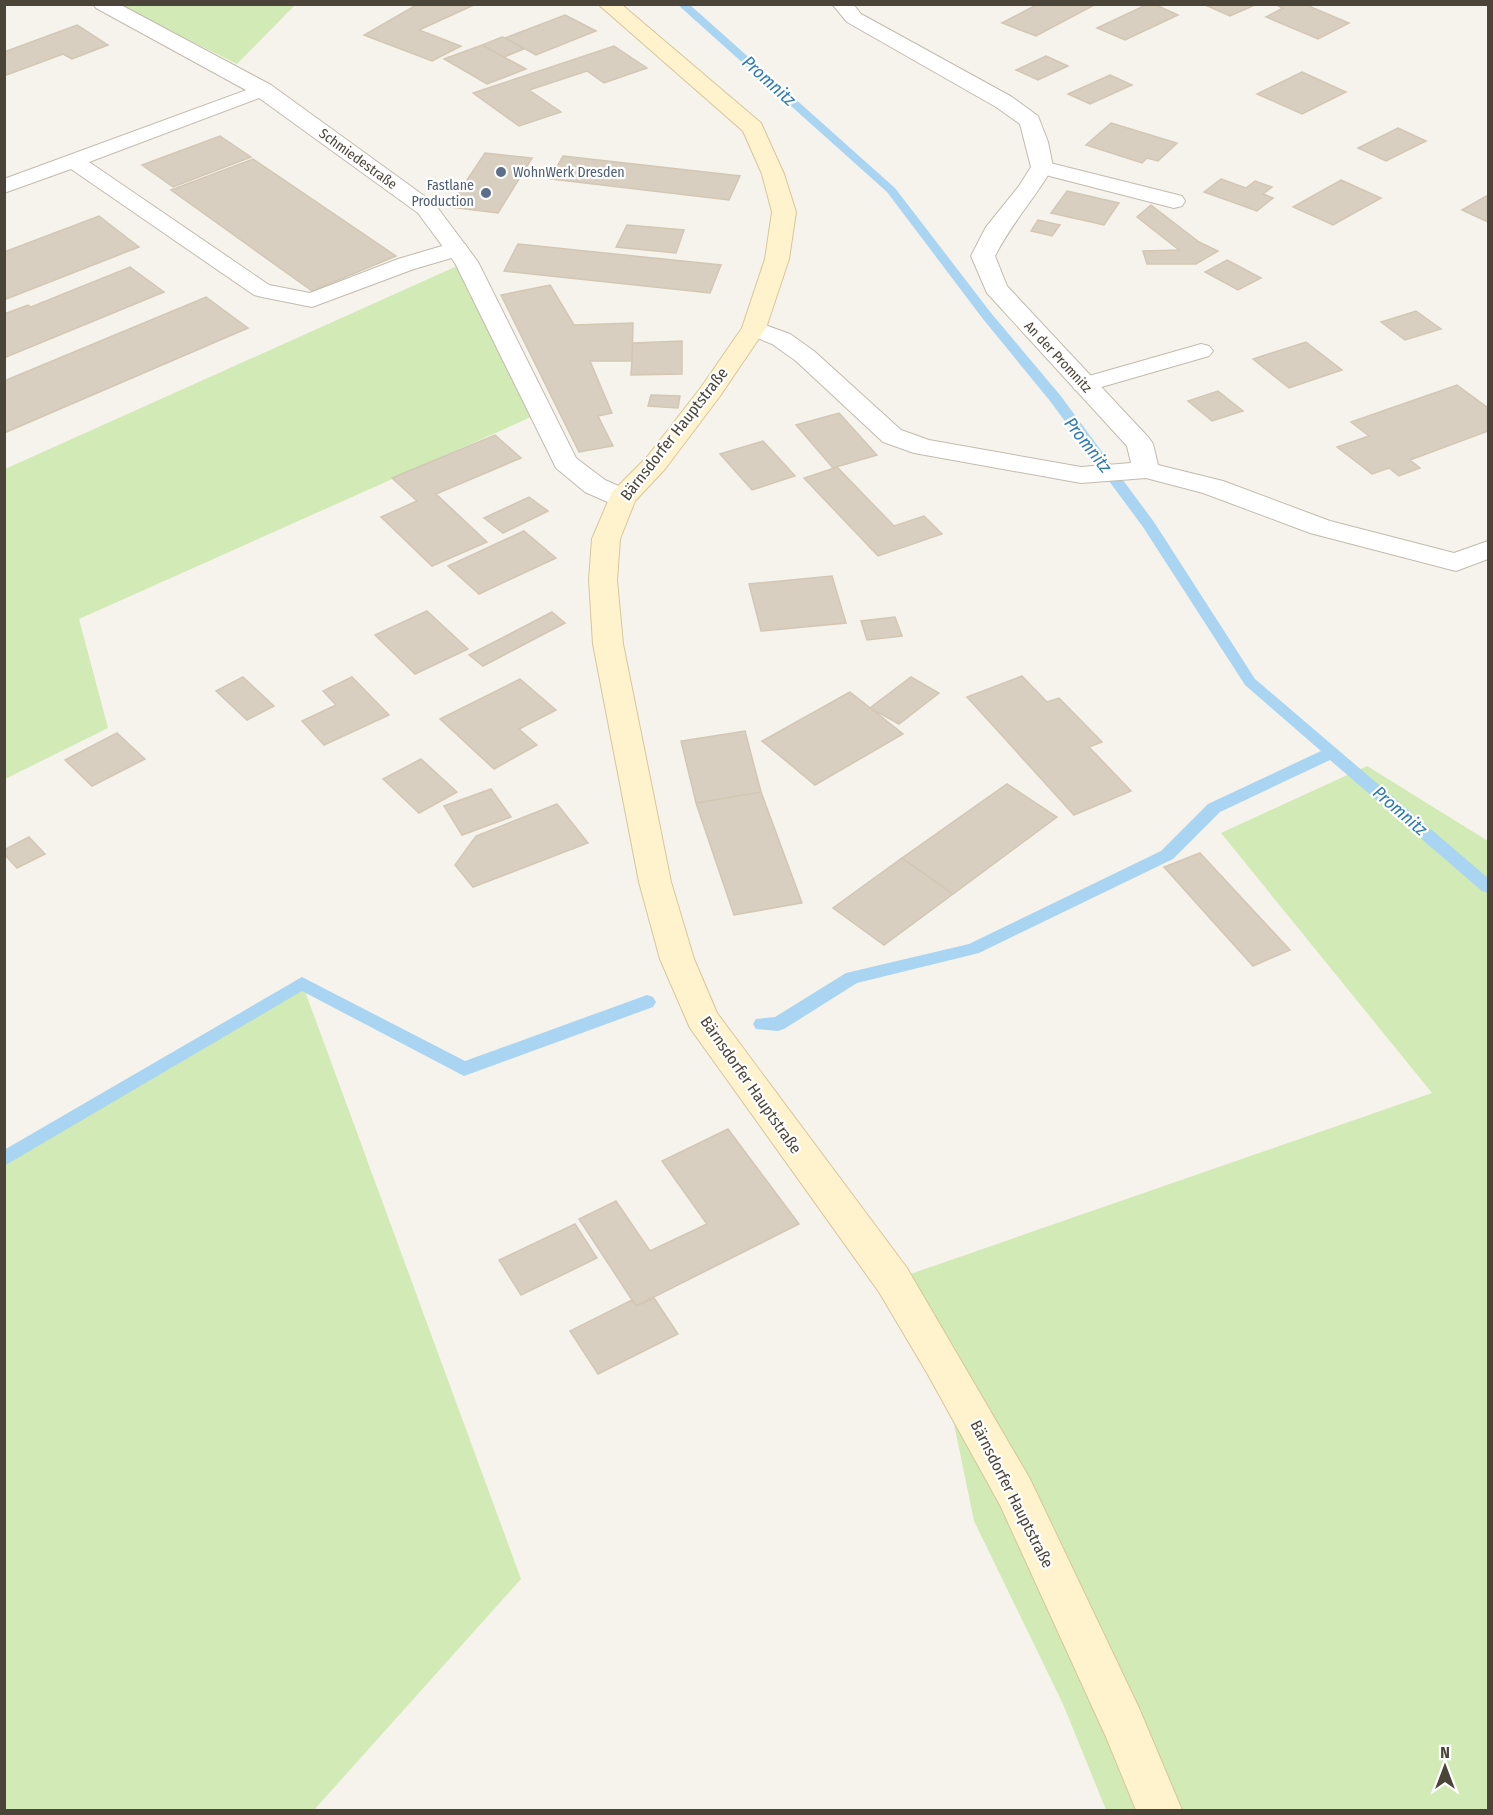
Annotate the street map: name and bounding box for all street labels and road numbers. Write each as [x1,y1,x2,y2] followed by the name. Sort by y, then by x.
[316,125,400,193] street label: Schmiedestraße
[1021,318,1096,397] street label: An der Promnitz
[616,364,732,504] street label: Bärnsdorfer Hauptstraße
[696,1013,806,1157] street label: Bärnsdorfer Hauptstraße
[967,1417,1058,1571] street label: Bärnsdorfer Hauptstraße

